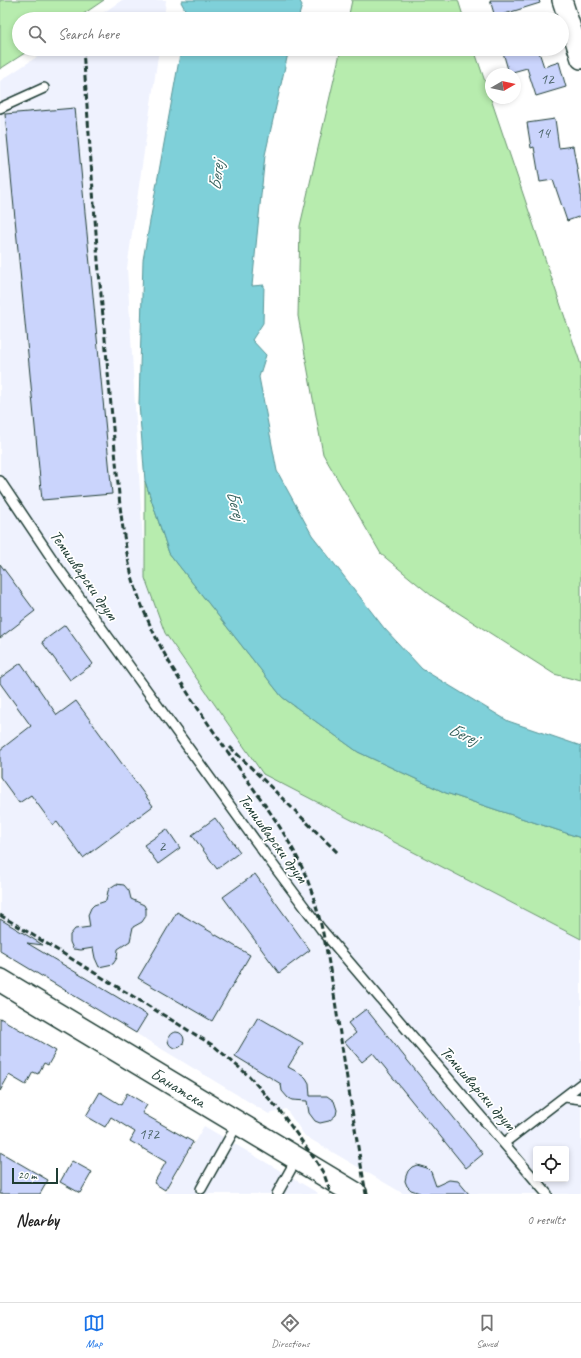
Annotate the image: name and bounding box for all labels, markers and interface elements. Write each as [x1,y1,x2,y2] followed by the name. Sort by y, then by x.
[12,12,569,56] search box
[26,23,48,45] icon: search
[58,25,119,44] text: Search here
[485,68,521,104] north arrow
[540,70,555,89] house number: 12
[536,124,551,143] house number: 14
[204,156,229,192] water label: Бегеј
[221,488,252,526] water label: Бегеј
[45,526,123,625] street label: Темишварски друм
[445,718,485,752] water label: Бегеј
[234,789,313,888] street label: Темишварски друм
[159,837,167,856] house number: 2
[436,1041,521,1135] street label: Темишварски друм
[147,1063,211,1113] street label: Банатска
[139,1125,160,1144] house number: 172
[533,1146,569,1182] map controls
[533,1146,569,1182] button: locate
[12,1166,58,1185] scale bar
[18,1168,37,1182] text: 20 m
[16,1210,59,1231] text: Nearby
[527,1212,565,1228] text: 0 results
[83,1312,105,1350] tab: Map
[271,1312,310,1350] tab: Directions
[476,1312,498,1350] tab: Saved

